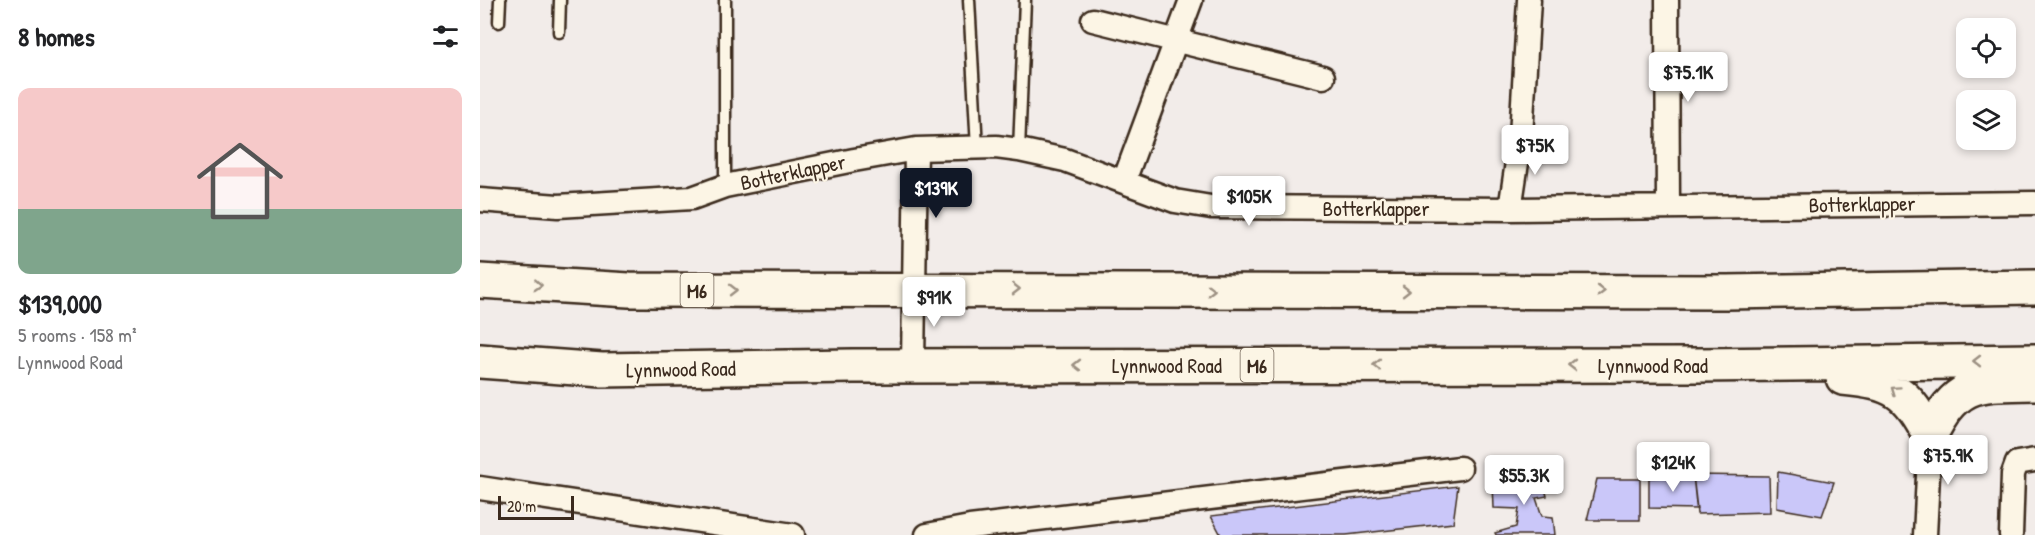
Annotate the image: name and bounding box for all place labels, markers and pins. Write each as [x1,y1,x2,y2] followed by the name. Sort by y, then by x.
[1639,52,1737,103] pin: $75.1K
[1499,125,1571,176] pin: $75K
[894,168,978,219] pin: $139K
[1207,176,1291,227] pin: $105K
[898,277,970,328] pin: $91K
[1899,435,1997,486] pin: $75.9K
[1631,442,1715,493] pin: $124K
[1475,455,1573,506] pin: $55.3K

